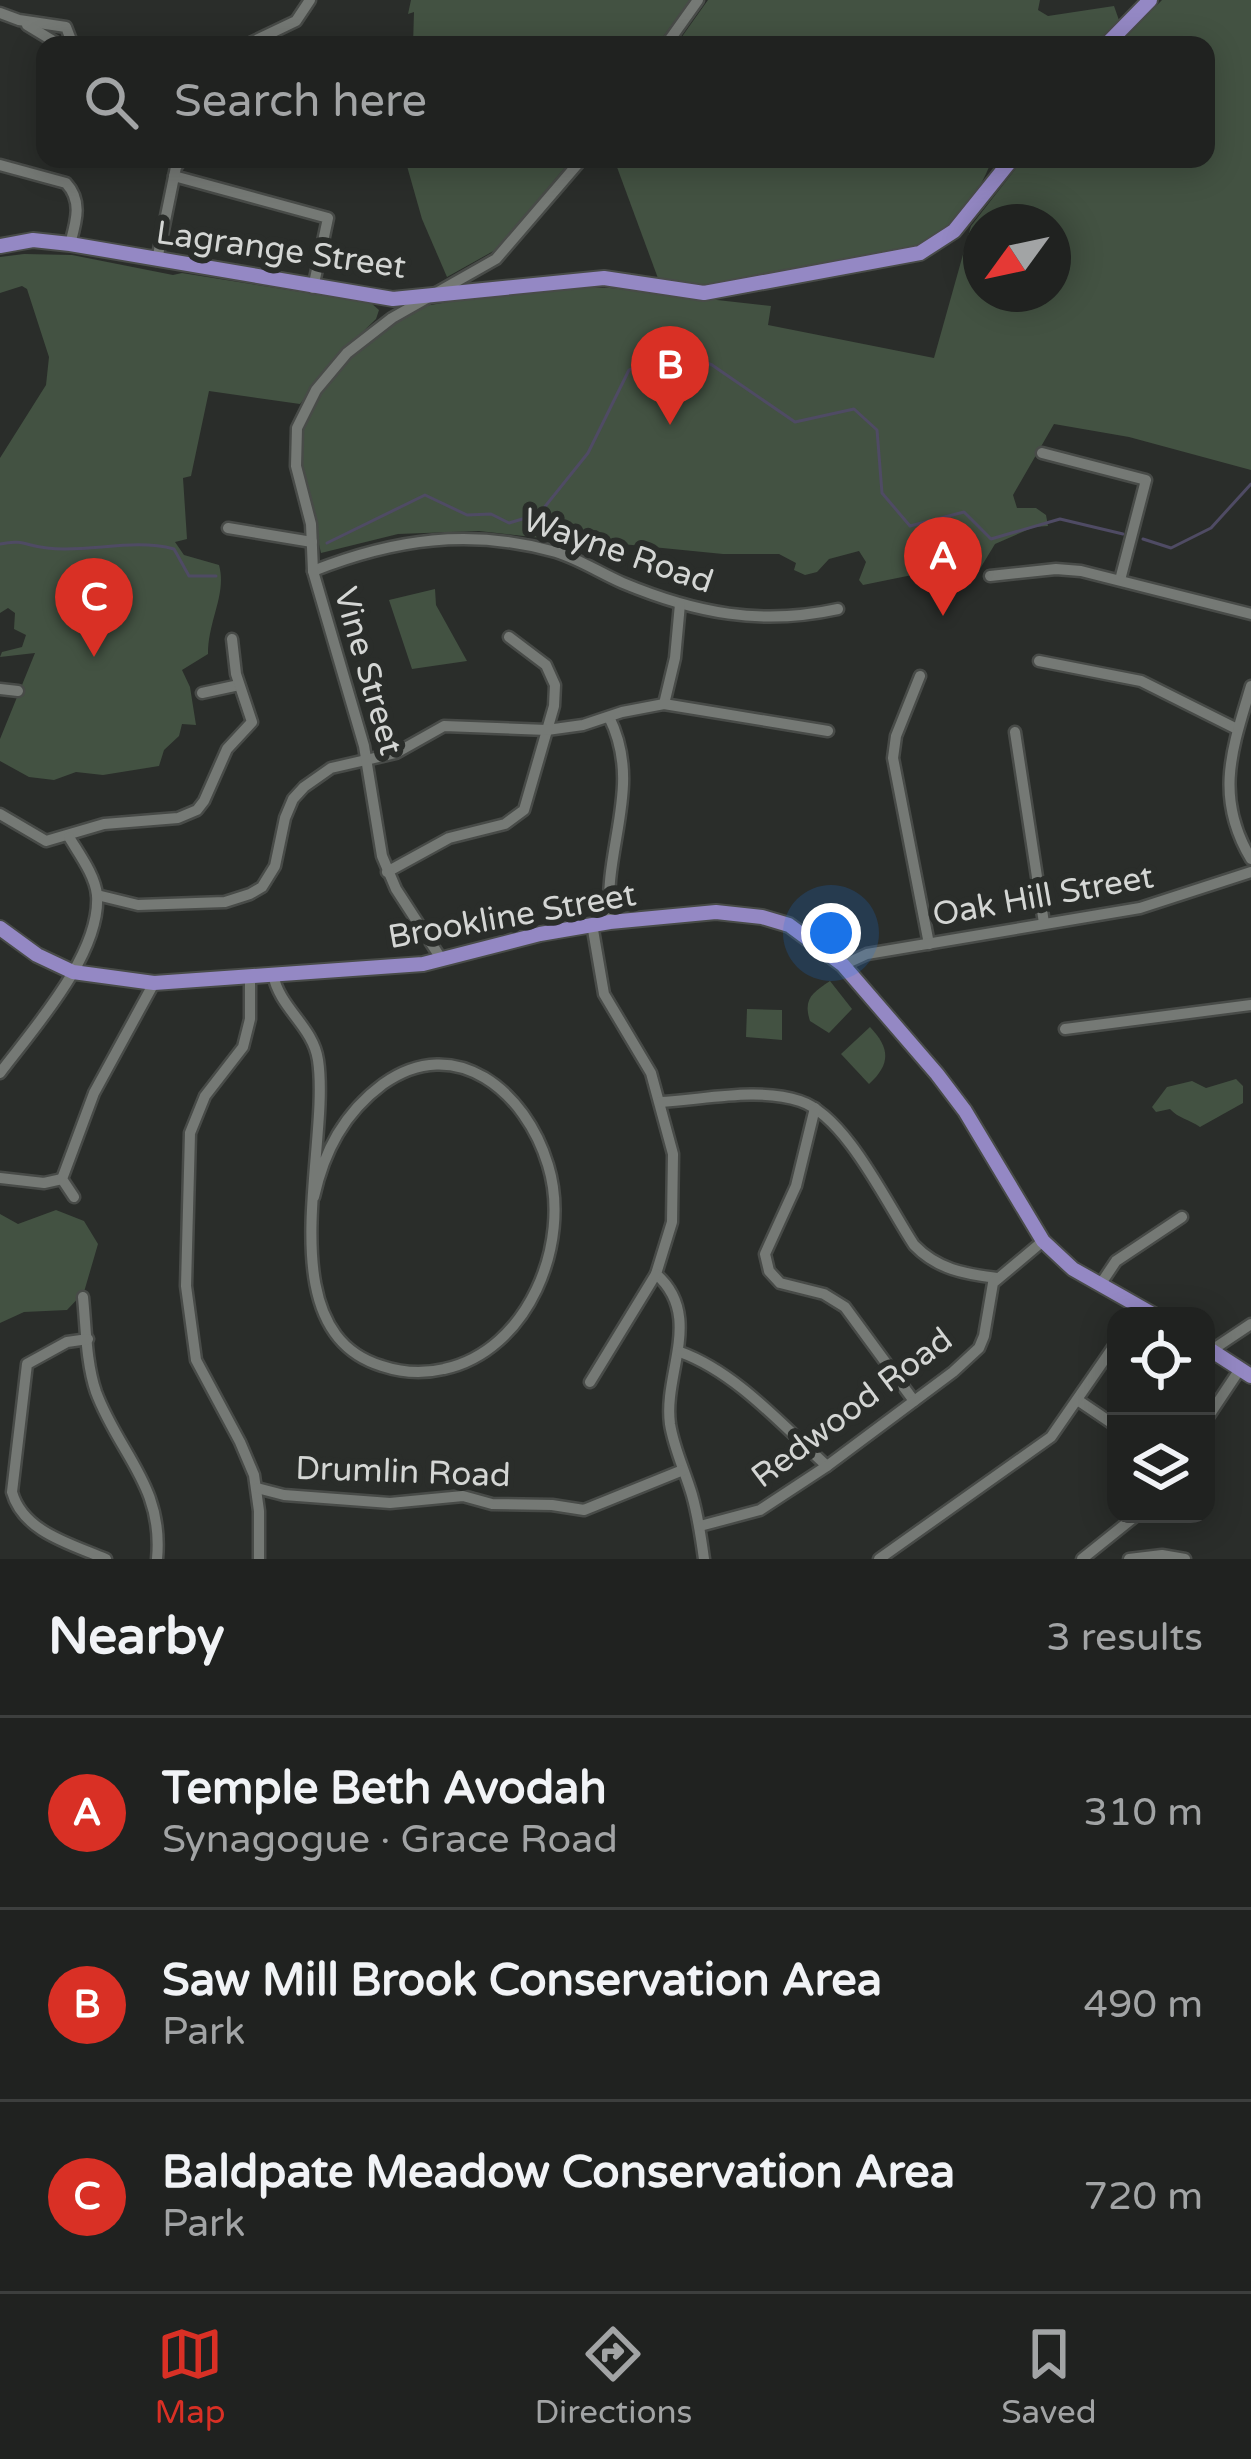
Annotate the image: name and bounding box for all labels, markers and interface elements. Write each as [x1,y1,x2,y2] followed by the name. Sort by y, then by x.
[36,36,1215,168] search box
[78,69,144,135] icon: search
[174,75,427,129] text: Search here
[963,204,1071,312] north arrow
[153,213,409,287] street label: Lagrange Street
[631,326,709,425] pin: B
[518,500,718,602] street label: Wayne Road
[904,517,982,616] pin: A
[55,558,133,657] pin: C
[325,583,411,759] street label: Vine Street
[929,857,1157,935] street label: Oak Hill Street
[385,875,639,957] street label: Brookline Street
[801,903,861,963] your location
[1107,1307,1215,1523] map controls
[1107,1307,1215,1415] button: locate
[744,1320,960,1496] street label: Redwood Road
[1107,1415,1215,1523] button: layers
[295,1449,511,1495] street label: Drumlin Road
[48,1606,225,1668] text: Nearby
[1046,1614,1203,1661] text: 3 results
[162,1762,607,1816] text: Temple Beth Avodah
[72,1789,102,1836] text: A
[1084,1789,1203,1836] text: 310 m
[162,1816,618,1863] text: Synagogue · Grace Road
[162,1954,882,2008] text: Saw Mill Brook Conservation Area
[73,1981,101,2028] text: B
[1084,1981,1203,2028] text: 490 m
[162,2008,245,2055] text: Park
[162,2146,955,2200] text: Baldpate Meadow Conservation Area
[73,2173,101,2220] text: C
[1084,2173,1203,2220] text: 720 m
[162,2200,245,2247] text: Park
[154,2321,226,2432] tab: Map
[534,2321,692,2432] tab: Directions
[1001,2321,1097,2432] tab: Saved

